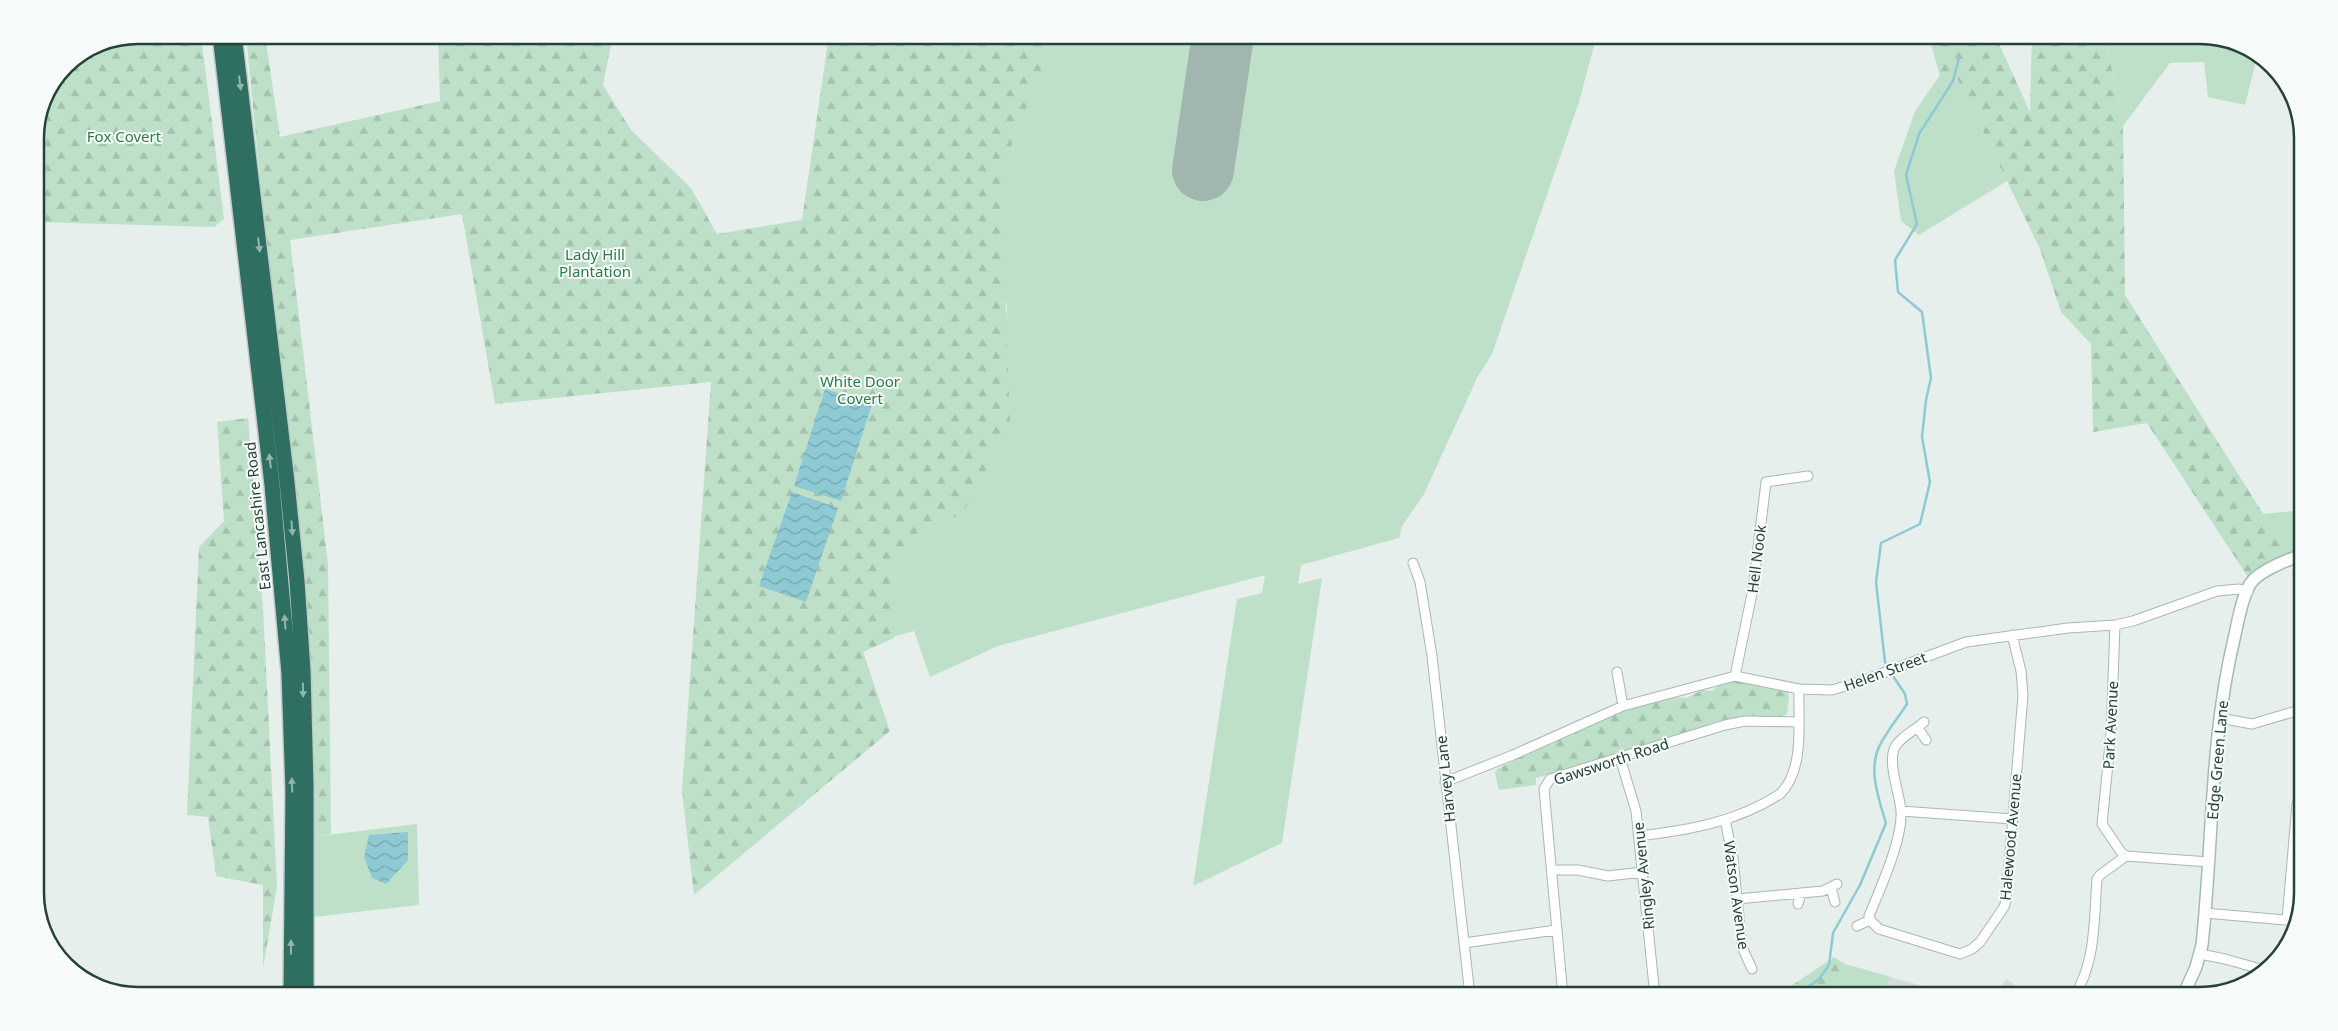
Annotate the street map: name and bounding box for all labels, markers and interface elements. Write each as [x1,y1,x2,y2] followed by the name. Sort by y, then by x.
[236,76,244,92] one-way arrow
[87,126,162,146] park label: Fox Covert
[255,237,263,253] one-way arrow
[559,244,631,281] park label: Lady Hill Plantation
[820,371,900,408] park label: White Door Covert
[239,441,275,591] street label: East Lancashire Road
[266,452,274,468] one-way arrow
[288,520,296,536] one-way arrow
[1742,524,1770,594] street label: Hell Nook
[280,614,288,630] one-way arrow
[1841,647,1930,695] street label: Helen Street
[2098,680,2122,770] street label: Park Avenue
[299,682,307,698] one-way arrow
[2202,699,2232,821] street label: Edge Green Lane
[1551,733,1671,789] street label: Gawsworth Road
[1431,735,1459,823] street label: Harvey Lane
[1994,773,2026,901] street label: Halewood Avenue
[288,777,296,793] one-way arrow
[1627,821,1659,931] street label: Ringley Avenue
[1719,839,1755,951] street label: Watson Avenue
[287,939,295,955] one-way arrow

